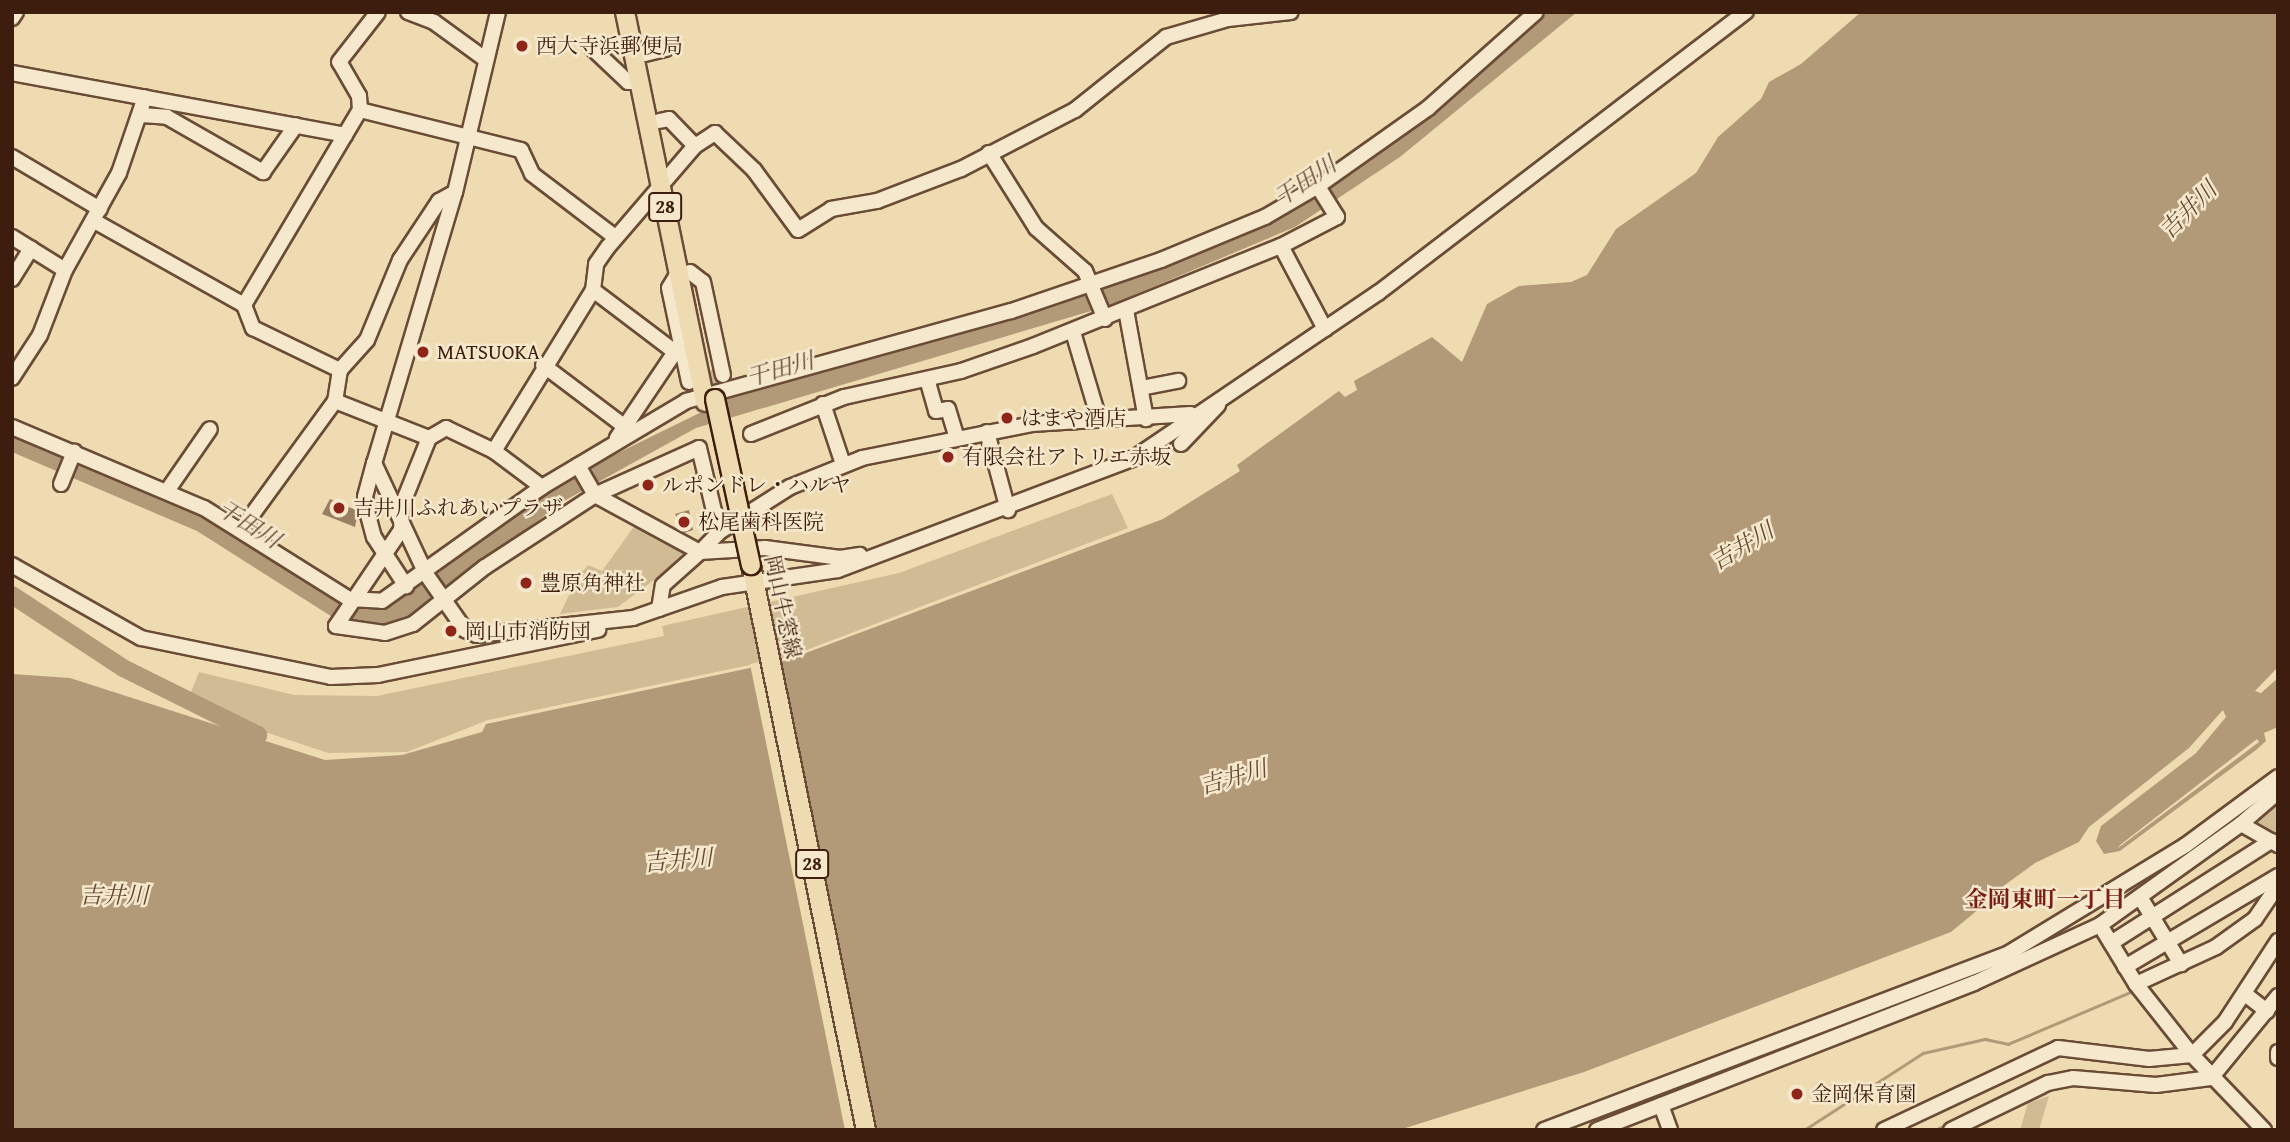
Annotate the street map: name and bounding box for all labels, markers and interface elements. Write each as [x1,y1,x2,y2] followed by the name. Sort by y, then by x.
[536,33,683,59] place label: 西大寺浜郵便局
[514,38,530,54] marker: 西大寺浜郵便局
[1269,150,1341,212] water label: 干田川
[2154,176,2222,244] water label: 吉井川
[648,192,682,223] road number: 28
[437,339,540,365] place label: MATSUOKA
[415,344,431,360] marker: MATSUOKA
[743,346,817,392] water label: 干田川
[1021,405,1126,431] place label: はまや酒店
[999,410,1015,426] marker: はまや酒店
[962,444,1172,470] place label: 有限会社アトリエ赤坂
[940,449,956,465] marker: 有限会社アトリエ赤坂
[662,472,851,498] place label: ルポンドレ・ハルヤ
[640,477,656,493] marker: ルポンドレ・ハルヤ
[212,494,286,554] water label: 干田川
[353,495,563,521] place label: 吉井川ふれあいプラザ
[331,500,347,516] marker: 吉井川ふれあいプラザ
[698,509,824,535] place label: 松尾歯科医院
[676,514,692,530] marker: 松尾歯科医院
[1705,516,1779,576] water label: 吉井川
[760,553,806,661] street label: 岡山牛窓線
[540,570,645,596] place label: 豊原角神社
[518,575,534,591] marker: 豊原角神社
[465,618,591,644] place label: 岡山市消防団
[443,623,459,639] marker: 岡山市消防団
[1196,754,1270,800] water label: 吉井川
[642,843,714,877] water label: 吉井川
[794,848,830,880] road number: 28
[80,881,148,909] water label: 吉井川
[1965,885,2125,913] district label: 金岡東町一丁目
[1811,1081,1916,1107] place label: 金岡保育園
[1789,1086,1805,1102] marker: 金岡保育園

